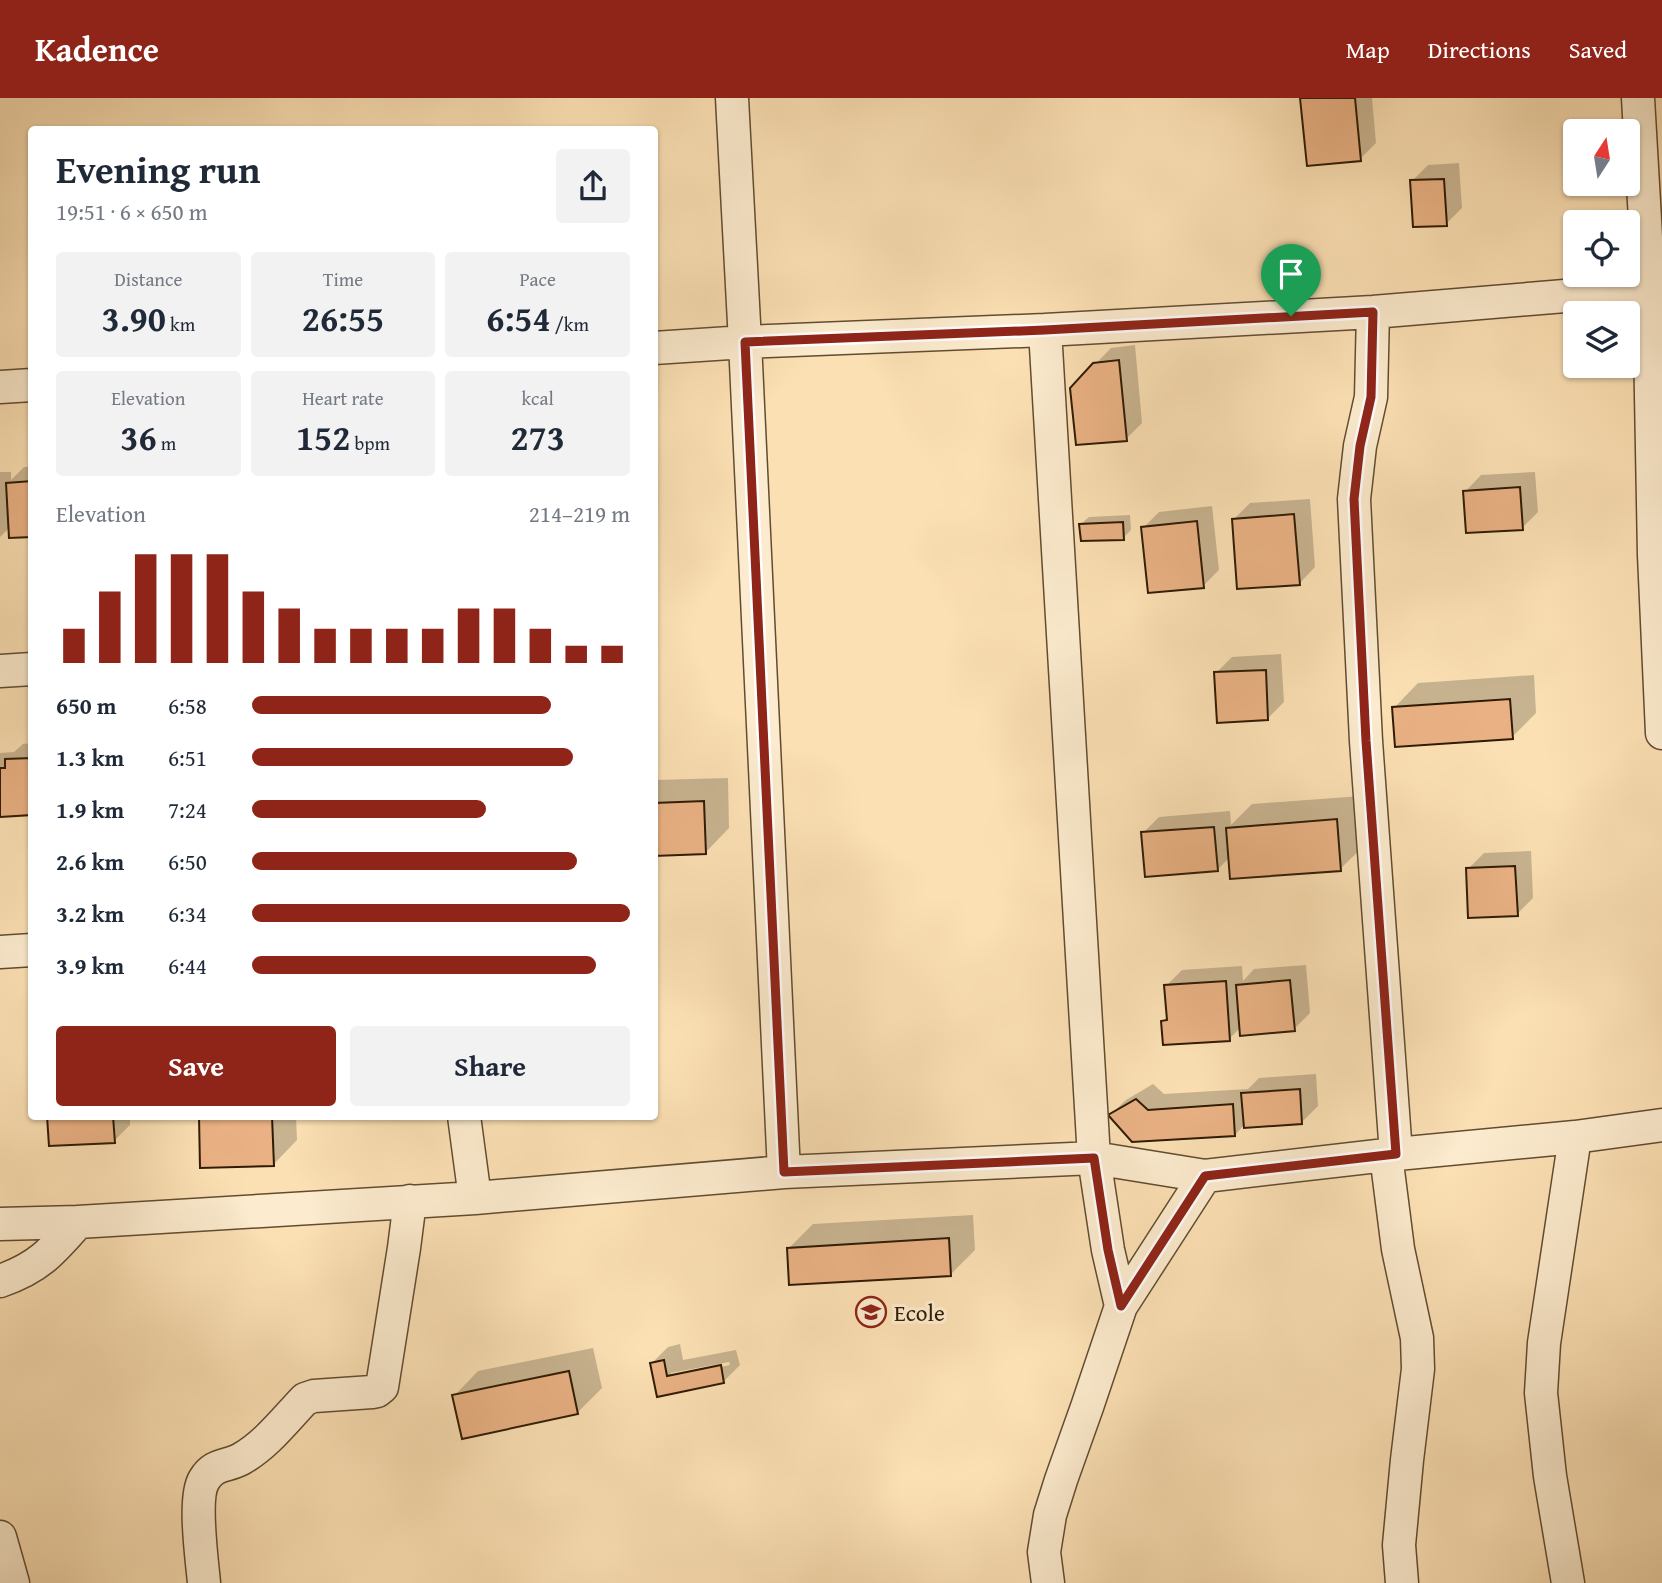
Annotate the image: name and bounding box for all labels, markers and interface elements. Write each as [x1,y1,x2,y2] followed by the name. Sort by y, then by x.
[35,25,159,73] text: Kadence
[1346,32,1390,67] text: Map
[1428,32,1531,67] text: Directions
[1569,32,1627,67] text: Saved
[1563,119,1640,196] north arrow
[1563,119,1640,378] map controls
[56,141,260,197] text: Evening run
[556,149,630,223] button: share
[56,195,208,228] text: 19:51 · 6 × 650 m
[1563,210,1640,287] button: locate
[1261,244,1321,316] pin
[1272,255,1310,293] icon: arrive
[114,265,182,293] text: Distance
[323,265,363,293] text: Time
[519,265,556,293] text: Pace
[102,293,166,344] text: 3.90
[302,293,384,344] text: 26:55
[486,293,551,344] text: 6:54
[1563,301,1640,378] button: layers
[166,310,195,338] text: km
[551,310,589,338] text: /km
[111,384,186,412] text: Elevation
[302,384,384,412] text: Heart rate
[521,384,554,412] text: kcal
[120,412,157,463] text: 36
[296,412,350,463] text: 152
[510,412,565,463] text: 273
[157,429,176,457] text: m
[350,429,390,457] text: bpm
[56,497,146,530] text: Elevation
[529,497,630,530] text: 214–219 m
[56,689,117,722] text: 650 m
[168,689,207,722] text: 6:58
[56,741,124,774] text: 1.3 km
[168,741,207,774] text: 6:51
[56,793,124,826] text: 1.9 km
[168,793,207,826] text: 7:24
[56,845,124,878] text: 2.6 km
[168,845,207,878] text: 6:50
[56,897,124,930] text: 3.2 km
[168,897,207,930] text: 6:34
[56,949,124,982] text: 3.9 km
[168,949,207,982] text: 6:44
[56,1026,336,1106] button: Save
[350,1026,630,1106] button: Share
[854,1295,888,1329] school or university icon: Ecole
[894,1296,945,1329] place label: Ecole

